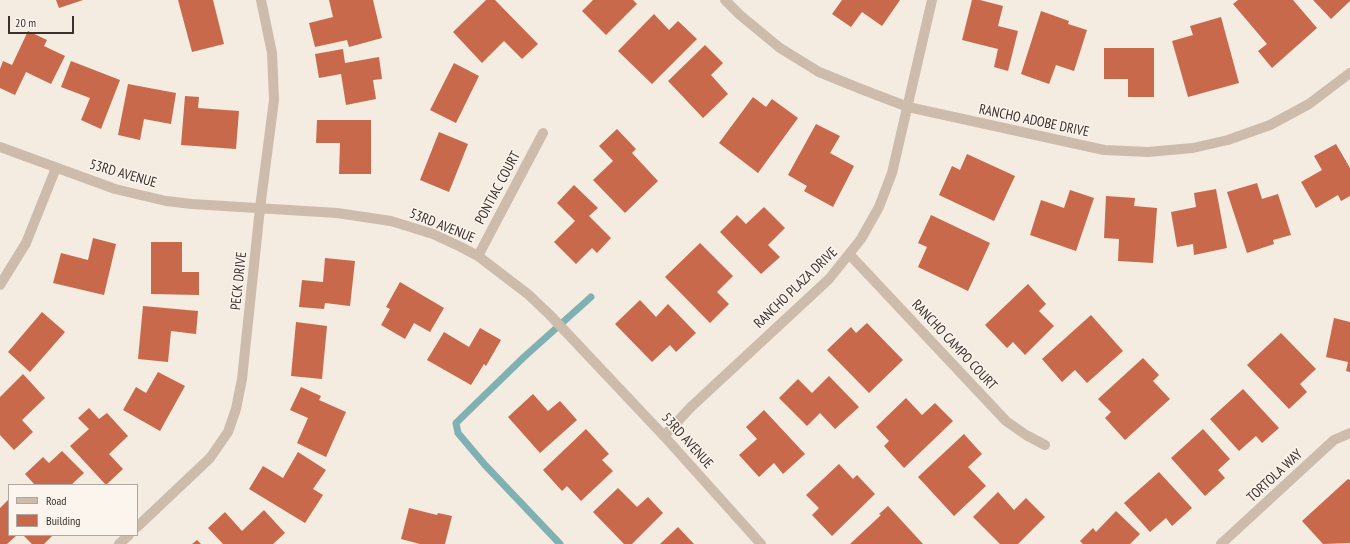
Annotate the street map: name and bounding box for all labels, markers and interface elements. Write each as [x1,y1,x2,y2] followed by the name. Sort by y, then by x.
[10,8,76,34] scale bar
[15,15,36,30] text: 20 m
[977,101,1091,141] street label: RANCHO ADOBE DRIVE
[472,149,524,227] street label: PONTIAC COURT
[88,156,158,192] street label: 53RD AVENUE
[407,205,477,247] street label: 53RD AVENUE
[751,244,841,332] street label: RANCHO PLAZA DRIVE
[228,251,250,311] street label: PECK DRIVE
[908,297,1000,393] street label: RANCHO CAMPO COURT
[658,410,716,472] street label: 53RD AVENUE
[1244,446,1306,506] street label: TORTOLA WAY
[8,484,138,536] legend
[46,493,66,508] text: Road
[46,513,81,528] text: Building

